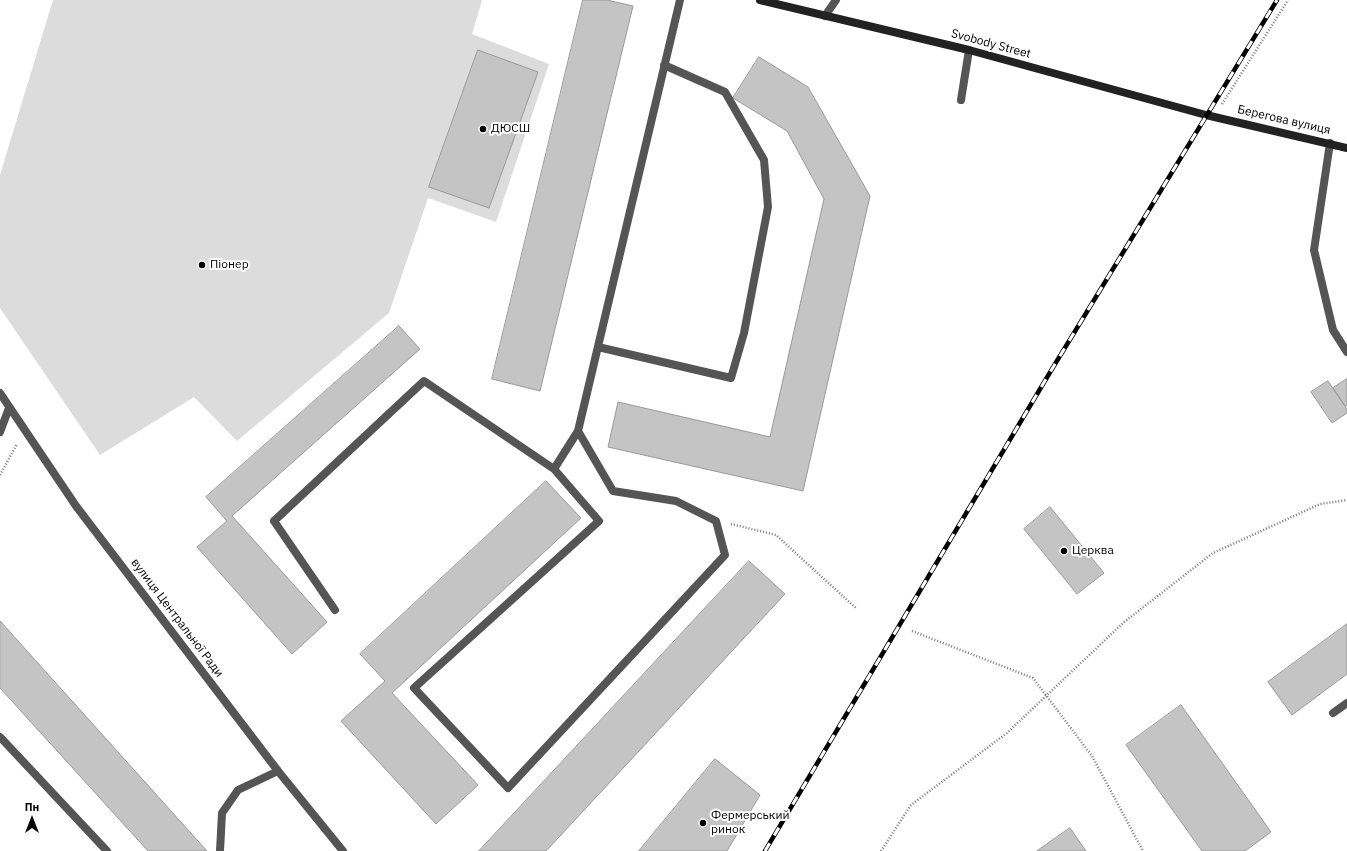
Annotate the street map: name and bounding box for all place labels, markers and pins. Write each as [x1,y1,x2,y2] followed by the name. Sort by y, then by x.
[491,122,530,136] place label: ДЮСШ
[478,124,488,134] marker: ДЮСШ
[210,258,249,272] place label: Піонер
[197,260,207,270] marker: Піонер
[1072,544,1114,558] place label: Церква
[1059,546,1069,556] marker: Церква
[711,809,790,837] place label: Фермерський ринок
[698,818,708,828] marker: Фермерський ринок

